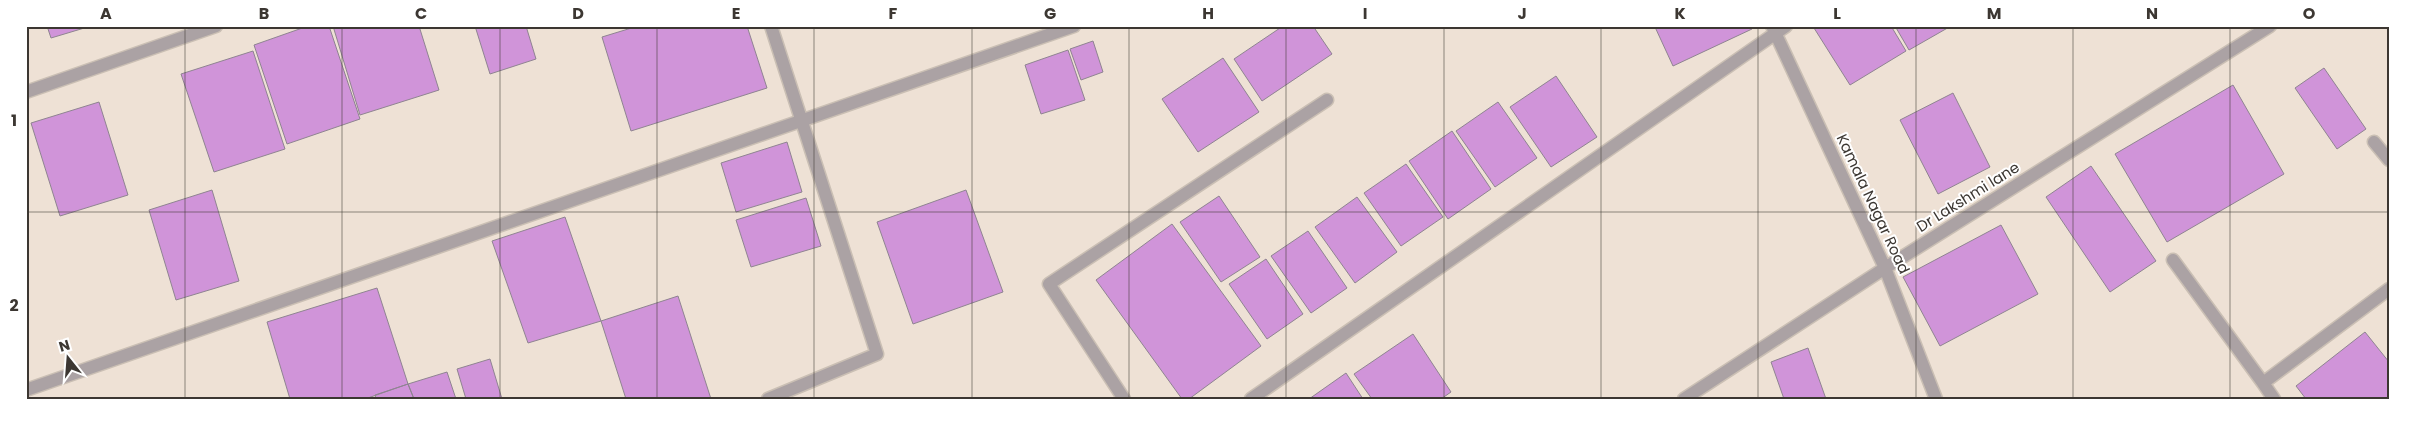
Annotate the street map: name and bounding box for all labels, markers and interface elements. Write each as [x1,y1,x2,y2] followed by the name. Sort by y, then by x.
[100,2,112,25] text: A
[259,2,269,25] text: B
[415,2,427,25] text: C
[572,2,584,25] text: D
[732,2,740,25] text: E
[889,2,898,25] text: F
[1044,2,1056,25] text: G
[1202,2,1214,25] text: H
[1363,2,1367,25] text: I
[1517,2,1527,25] text: J
[1674,2,1686,25] text: K
[1833,2,1841,25] text: L
[1987,2,2001,25] text: M
[2146,2,2158,25] text: N
[2303,2,2316,25] text: O
[11,109,17,132] text: 1
[1832,130,1915,277] street label: Kamala Nagar Road
[1912,156,2023,237] street label: Dr Lakshmi lane
[9,294,19,317] text: 2
[42,332,92,382] north arrow
[56,334,72,357] text: N

